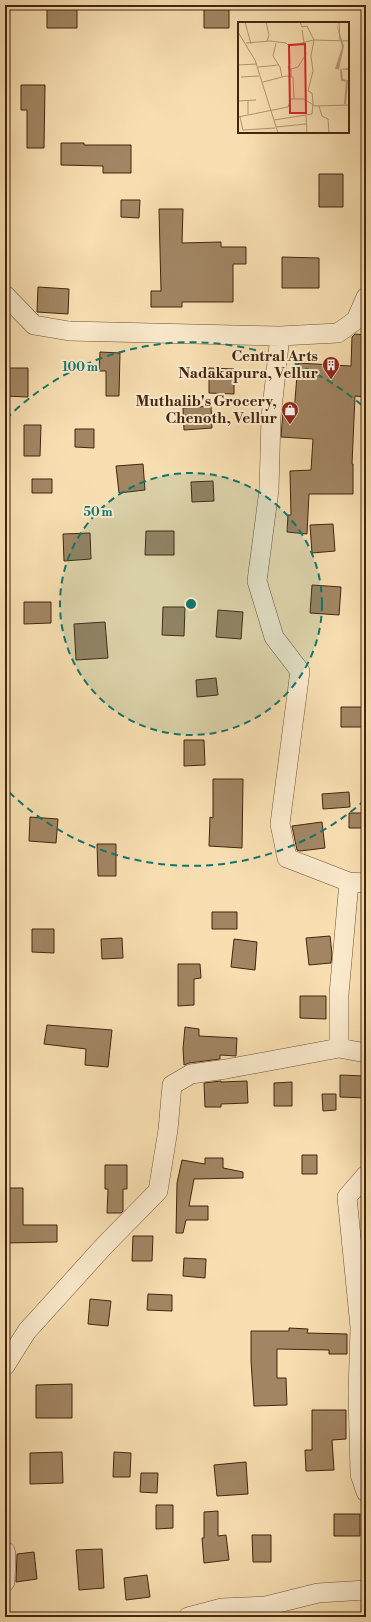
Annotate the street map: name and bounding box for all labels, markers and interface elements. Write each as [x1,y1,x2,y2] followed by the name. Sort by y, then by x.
[238,22,349,133] inset map
[178,347,318,383] place label: Central Arts Nadakapura, Vellur
[321,355,341,380] building icon: Central Arts Nadakapura, Vellur
[62,360,98,375] text: 100 m
[136,392,277,428] place label: Muthalib's Grocery, Chenoth, Vellur
[280,400,300,425] shop icon: Muthalib's Grocery, Chenoth, Vellur
[83,505,113,520] text: 50 m
[184,597,198,611] centre of rings

